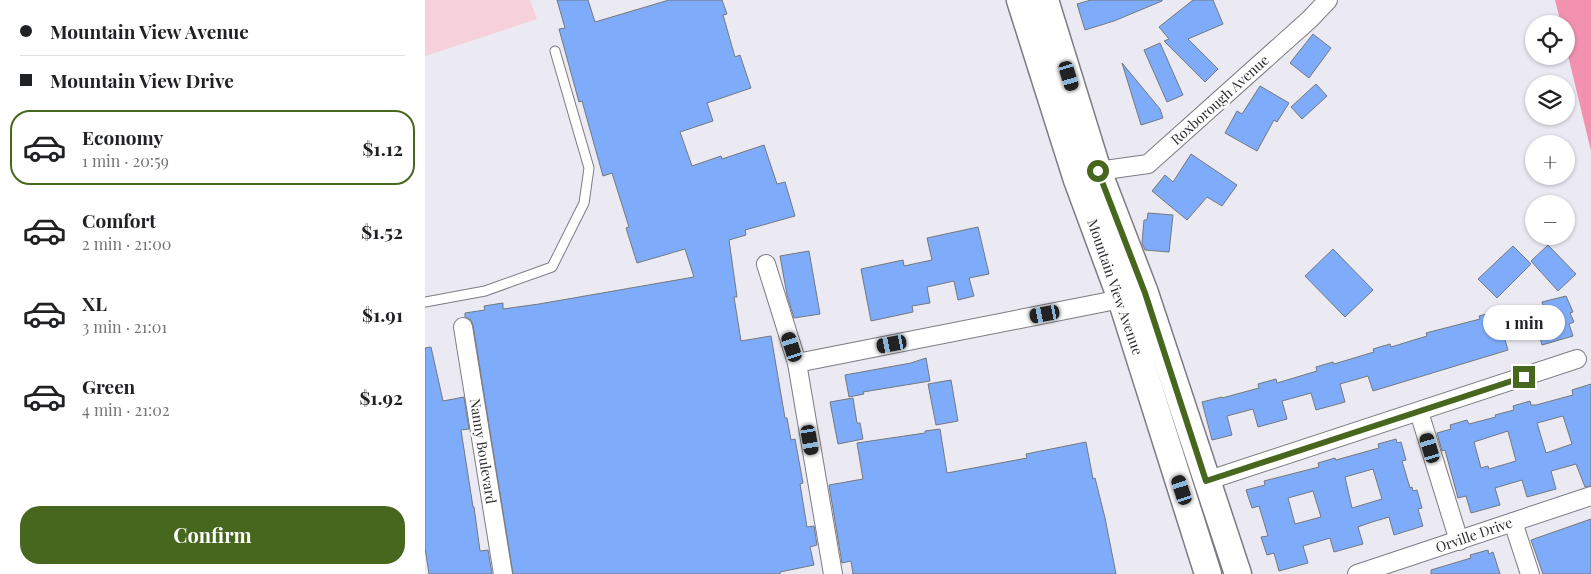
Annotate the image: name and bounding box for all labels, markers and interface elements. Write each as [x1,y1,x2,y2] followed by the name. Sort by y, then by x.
[1525,15,1575,245] map controls
[1525,15,1575,65] button: locate
[50,18,249,44] text: Mountain View Avenue
[1167,50,1273,149] street label: Roxborough Avenue
[1057,59,1080,93] car
[50,67,234,93] text: Mountain View Drive
[1525,75,1575,125] button: layers
[82,124,163,150] text: Economy
[22,125,67,170] icon: car
[362,135,403,161] text: $1.12
[1525,135,1575,185] button: +
[82,150,169,171] text: 1 min · 20:59
[1087,160,1109,182] route start
[1525,195,1575,245] button: −
[82,207,156,233] text: Comfort
[22,208,67,253] icon: car
[1083,216,1148,357] street label: Mountain View Avenue
[361,218,403,244] text: $1.52
[82,233,171,254] text: 2 min · 21:00
[82,290,107,316] text: XL
[22,291,67,336] icon: car
[362,301,403,327] text: $1.91
[1028,304,1061,324] car
[1483,304,1565,340] callout: 1 min
[1504,312,1544,333] text: 1 min
[82,316,167,337] text: 3 min · 21:01
[780,330,803,364] car
[875,334,908,354] car
[1513,366,1535,388] route end
[82,373,135,399] text: Green
[22,374,67,419] icon: car
[359,384,403,410] text: $1.92
[466,397,501,505] street label: Nanny Boulevard
[82,399,170,420] text: 4 min · 21:02
[800,424,819,456] car
[1418,431,1441,465] car
[1170,473,1193,507] car
[20,506,405,564] button: Confirm
[1433,512,1515,557] street label: Orville Drive

